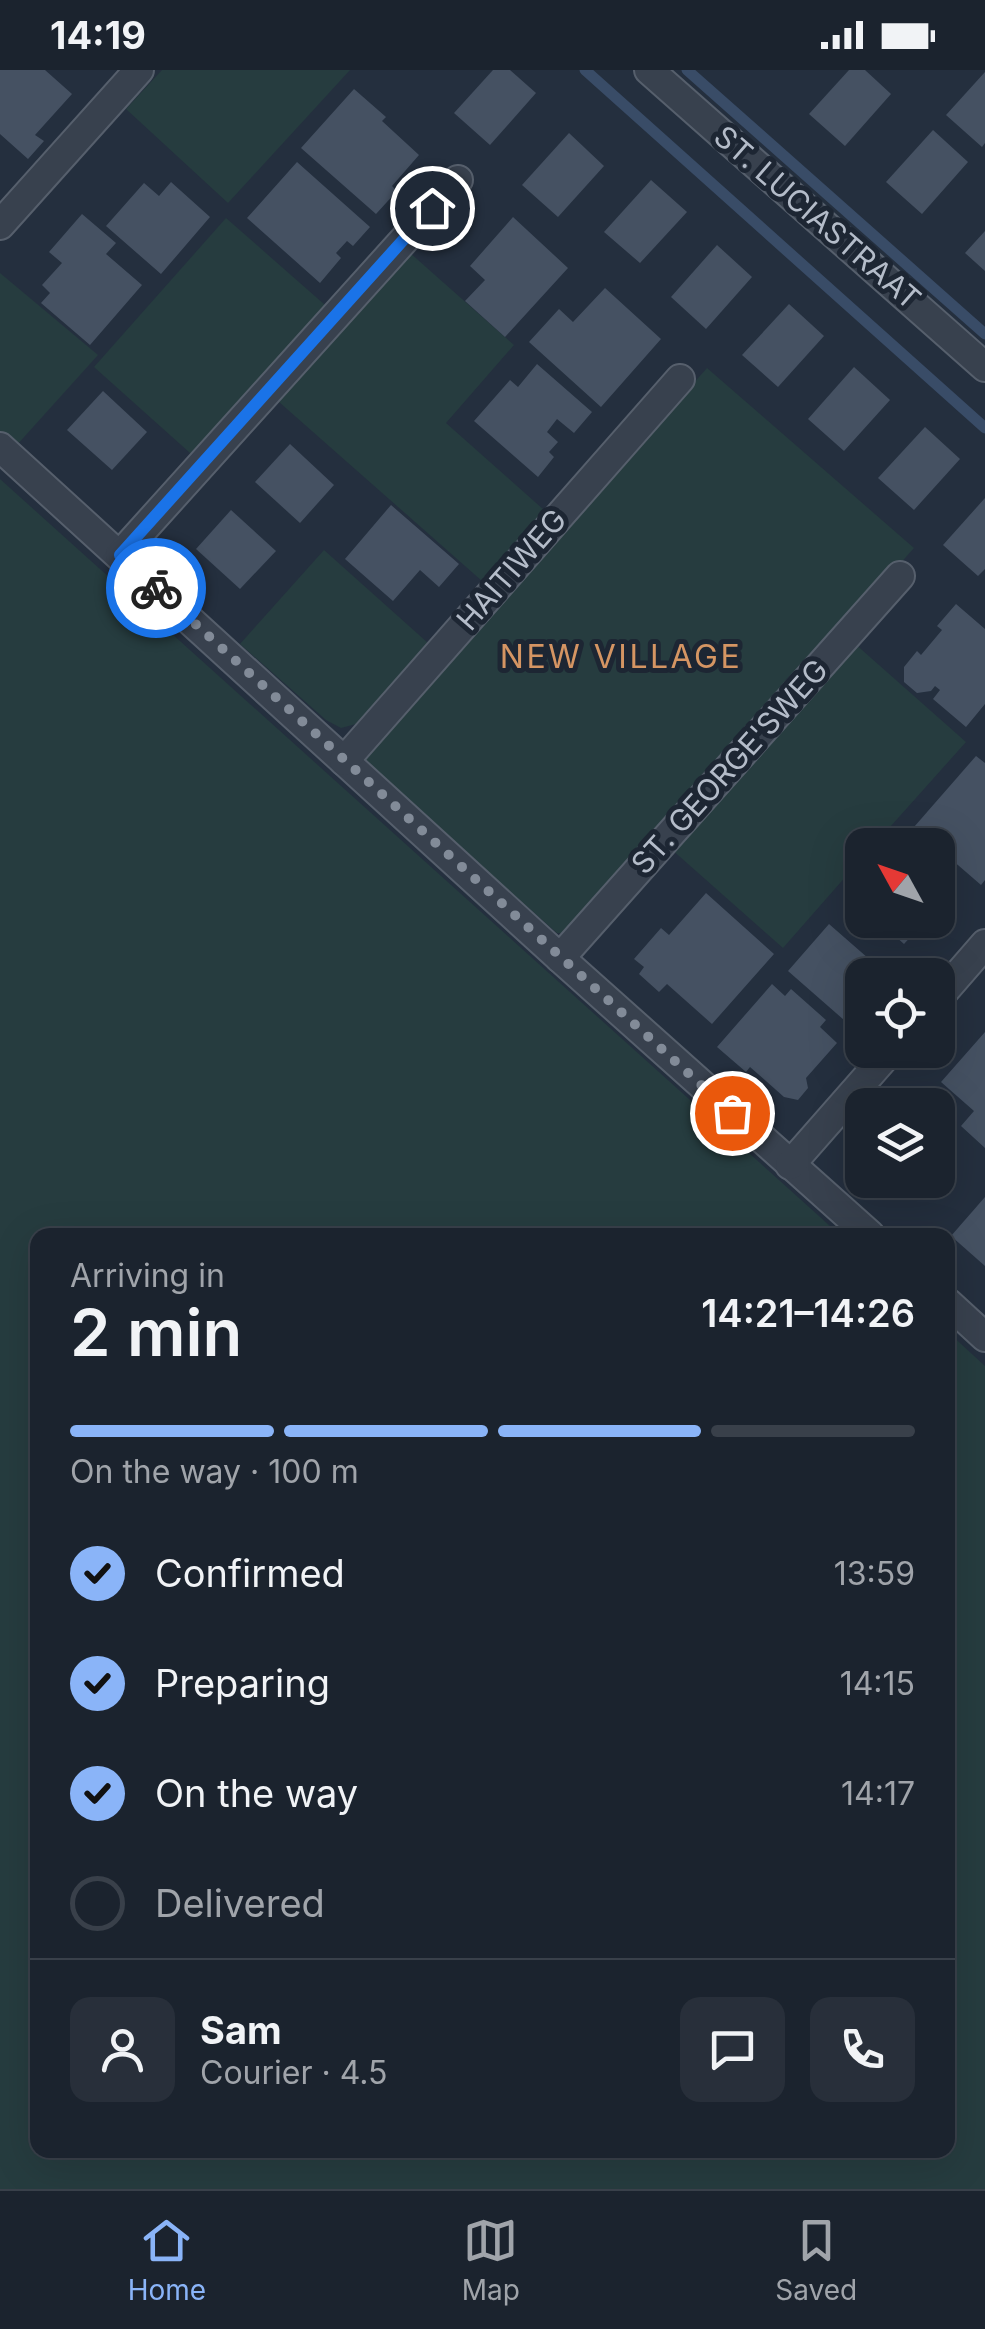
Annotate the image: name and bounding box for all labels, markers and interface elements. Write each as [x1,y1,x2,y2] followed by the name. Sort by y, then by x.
[50,12,146,58] text: 14:19
[707,118,928,317] street label: ST. LUCIASTRAAT
[390,166,475,251] pin
[405,181,460,236] icon: home
[449,502,574,637] street label: HAITIWEG
[106,538,206,638] courier
[129,561,184,616] icon: bike
[500,637,742,676] district label: NEW VILLAGE
[624,652,835,881] street label: ST. GEORGE'SWEG
[845,828,955,938] north arrow
[845,828,955,1198] map controls
[845,958,955,1068] button: locate
[690,1071,775,1156] pin
[705,1086,760,1141] icon: bag
[845,1088,955,1198] button: layers
[70,1256,225,1295] text: Arriving in
[701,1290,915,1336] text: 14:21–14:26
[70,1293,242,1372] text: 2 min
[70,1452,359,1491] text: On the way · 100 m
[70,1546,125,1601] icon: check
[155,1550,345,1596] text: Confirmed
[834,1554,915,1593] text: 13:59
[70,1656,125,1711] icon: check
[155,1660,330,1706] text: Preparing
[840,1664,915,1703] text: 14:15
[70,1766,125,1821] icon: check
[155,1770,358,1816] text: On the way
[841,1774,915,1813] text: 14:17
[155,1880,325,1926] text: Delivered
[70,1997,175,2102] button: person
[680,1997,785,2102] button: chat
[810,1997,915,2102] button: phone
[200,2007,282,2053] text: Sam
[200,2053,388,2092] text: Courier · 4.5
[128,2213,206,2307] tab: Home
[462,2213,520,2307] tab: Map
[775,2213,857,2307] tab: Saved

